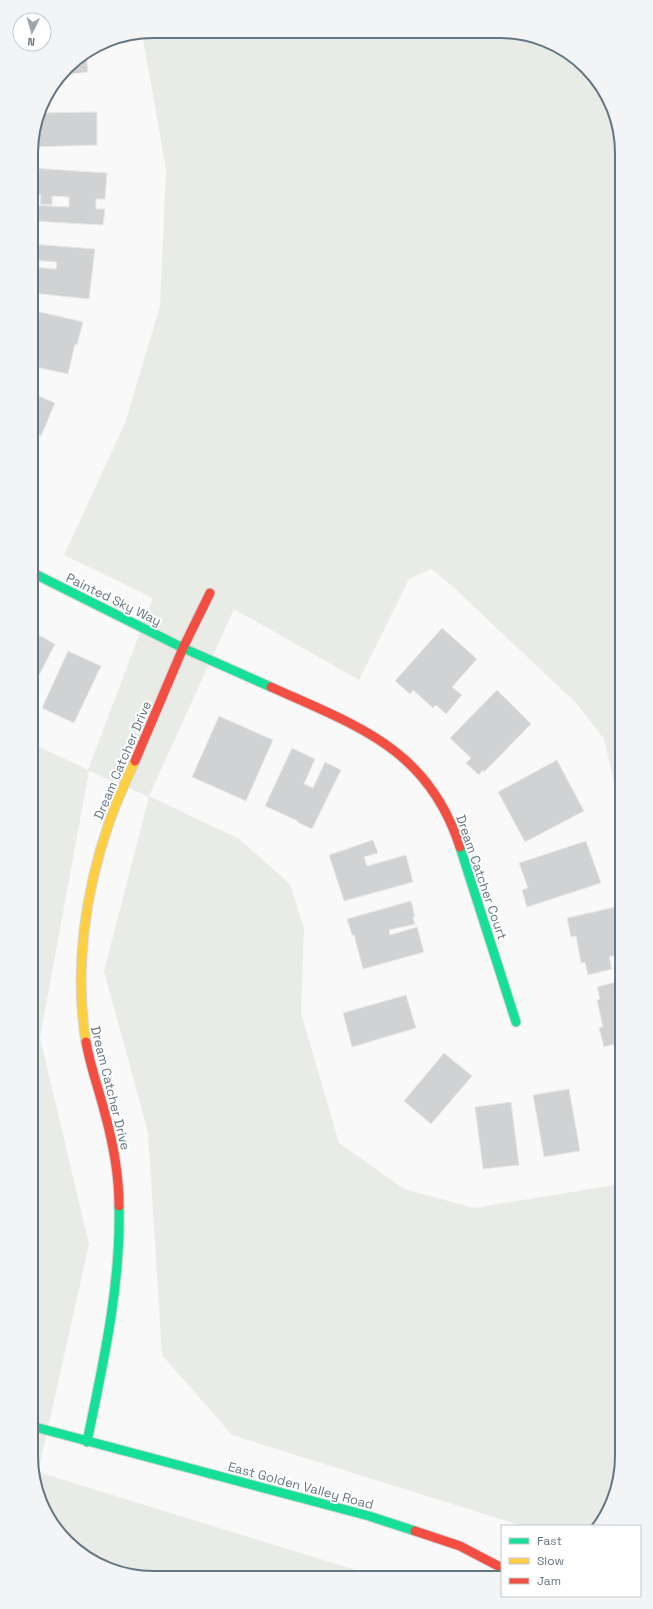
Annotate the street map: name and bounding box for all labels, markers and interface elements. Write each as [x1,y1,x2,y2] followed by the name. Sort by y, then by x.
[12,12,52,52] north arrow
[27,35,35,49] text: N
[63,569,164,630] street label: Painted Sky Way
[90,698,155,822] street label: Dream Catcher Drive
[452,812,511,942] street label: Dream Catcher Court
[87,1024,134,1152] street label: Dream Catcher Drive
[226,1458,376,1513] street label: East Golden Valley Road
[501,1525,641,1597] legend
[537,1533,562,1549] text: Fast
[537,1553,564,1569] text: Slow
[537,1573,561,1589] text: Jam

